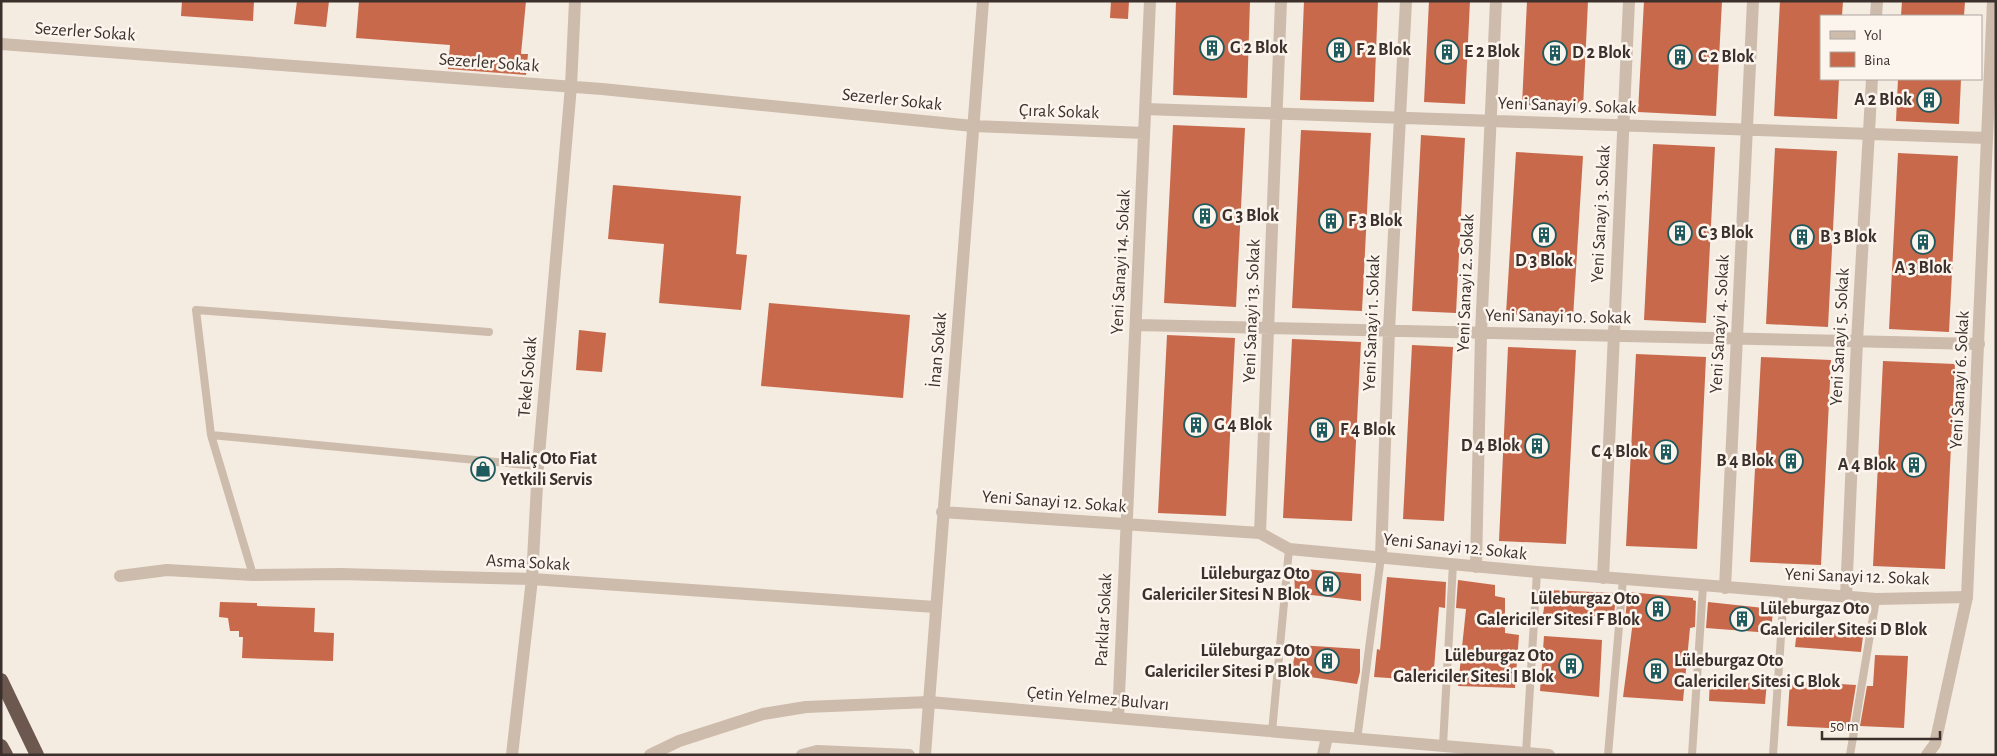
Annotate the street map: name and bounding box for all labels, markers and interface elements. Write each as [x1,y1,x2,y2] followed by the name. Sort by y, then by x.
[1820,15,1982,80] legend
[34,20,137,45] street label: Sezerler Sokak
[1864,28,1882,43] text: Yol
[1199,35,1225,61] building icon: G 2 Blok
[1326,37,1352,63] building icon: F 2 Blok
[1230,39,1288,57] place label: G 2 Blok
[1434,39,1460,65] building icon: E 2 Blok
[1542,40,1568,66] building icon: D 2 Blok
[1356,41,1411,59] place label: F 2 Blok
[1464,43,1520,61] place label: E 2 Blok
[1572,44,1631,62] place label: D 2 Blok
[1667,44,1693,70] building icon: C 2 Blok
[1698,48,1754,66] place label: C 2 Blok
[438,51,541,76] street label: Sezerler Sokak
[1864,53,1890,68] text: Bina
[841,86,944,114] street label: Sezerler Sokak
[1916,87,1942,113] building icon: A 2 Blok
[1854,91,1912,109] place label: A 2 Blok
[1497,95,1637,117] street label: Yeni Sanayi 9. Sokak
[1019,102,1100,122] street label: Çırak Sokak
[1588,144,1614,283] street label: Yeni Sanayi 3. Sokak
[1108,188,1134,335] street label: Yeni Sanayi 14. Sokak
[1192,203,1218,229] building icon: G 3 Blok
[1222,207,1279,225] place label: G 3 Blok
[1318,208,1344,234] building icon: F 3 Blok
[1348,212,1402,230] place label: F 3 Blok
[1455,213,1477,353] street label: Yeni Sanayi 2. Sokak
[1667,220,1693,246] building icon: C 3 Blok
[1531,222,1557,248] building icon: D 3 Blok
[1698,224,1754,242] place label: C 3 Blok
[1789,224,1815,250] building icon: B 3 Blok
[1820,228,1877,246] place label: B 3 Blok
[1910,229,1936,255] building icon: A 3 Blok
[1240,238,1264,383] street label: Yeni Sanayi 13. Sokak
[1515,252,1573,270] place label: D 3 Blok
[1707,253,1733,394] street label: Yeni Sanayi 4. Sokak
[1361,254,1383,392] street label: Yeni Sanayi 1. Sokak
[1895,259,1952,277] place label: A 3 Blok
[1827,267,1853,406] street label: Yeni Sanayi 5. Sokak
[1485,307,1632,327] street label: Yeni Sanayi 10. Sokak
[1947,309,1973,450] street label: Yeni Sanayi 6. Sokak
[924,311,950,388] street label: İnan Sokak
[516,335,541,418] street label: Tekel Sokak
[1183,412,1209,438] building icon: G 4 Blok
[1214,416,1272,434] place label: G 4 Blok
[1309,417,1335,443] building icon: F 4 Blok
[1340,421,1396,439] place label: F 4 Blok
[1524,433,1550,459] building icon: D 4 Blok
[1461,437,1520,455] place label: D 4 Blok
[1653,439,1679,465] building icon: C 4 Blok
[1591,443,1648,461] place label: C 4 Blok
[1778,448,1804,474] building icon: B 4 Blok
[500,450,597,489] place label: Haliç Oto Fiat Yetkili Servis
[1716,452,1774,470] place label: B 4 Blok
[1901,452,1927,478] building icon: A 4 Blok
[470,456,496,482] shop icon: Haliç Oto Fiat Yetkili Servis
[1838,456,1896,474] place label: A 4 Blok
[981,488,1128,516] street label: Yeni Sanayi 12. Sokak
[1382,530,1529,564] street label: Yeni Sanayi 12. Sokak
[486,552,571,574] street label: Asma Sokak
[1142,565,1310,604] place label: Lüleburgaz Oto Galericiler Sitesi N Blok
[1784,565,1930,589] street label: Yeni Sanayi 12. Sokak
[1315,571,1341,597] building icon: Lüleburgaz Oto Galericiler Sitesi N Blok
[1093,572,1115,667] street label: Parklar Sokak
[1476,590,1640,629] place label: Lüleburgaz Oto Galericiler Sitesi F Blok
[1645,596,1671,622] building icon: Lüleburgaz Oto Galericiler Sitesi F Blok
[1760,600,1927,639] place label: Lüleburgaz Oto Galericiler Sitesi D Blok
[1729,606,1755,632] building icon: Lüleburgaz Oto Galericiler Sitesi D Blok
[1145,642,1310,681] place label: Lüleburgaz Oto Galericiler Sitesi P Blok
[1393,647,1554,686] place label: Lüleburgaz Oto Galericiler Sitesi I Blok
[1314,648,1340,674] building icon: Lüleburgaz Oto Galericiler Sitesi P Blok
[1674,652,1840,691] place label: Lüleburgaz Oto Galericiler Sitesi G Blok
[1558,653,1584,679] building icon: Lüleburgaz Oto Galericiler Sitesi I Blok
[1643,658,1669,684] building icon: Lüleburgaz Oto Galericiler Sitesi G Blok
[1026,684,1170,714] street label: Çetin Yelmez Bulvarı
[1822,708,1940,740] scale bar
[1830,719,1859,734] text: 50 m

